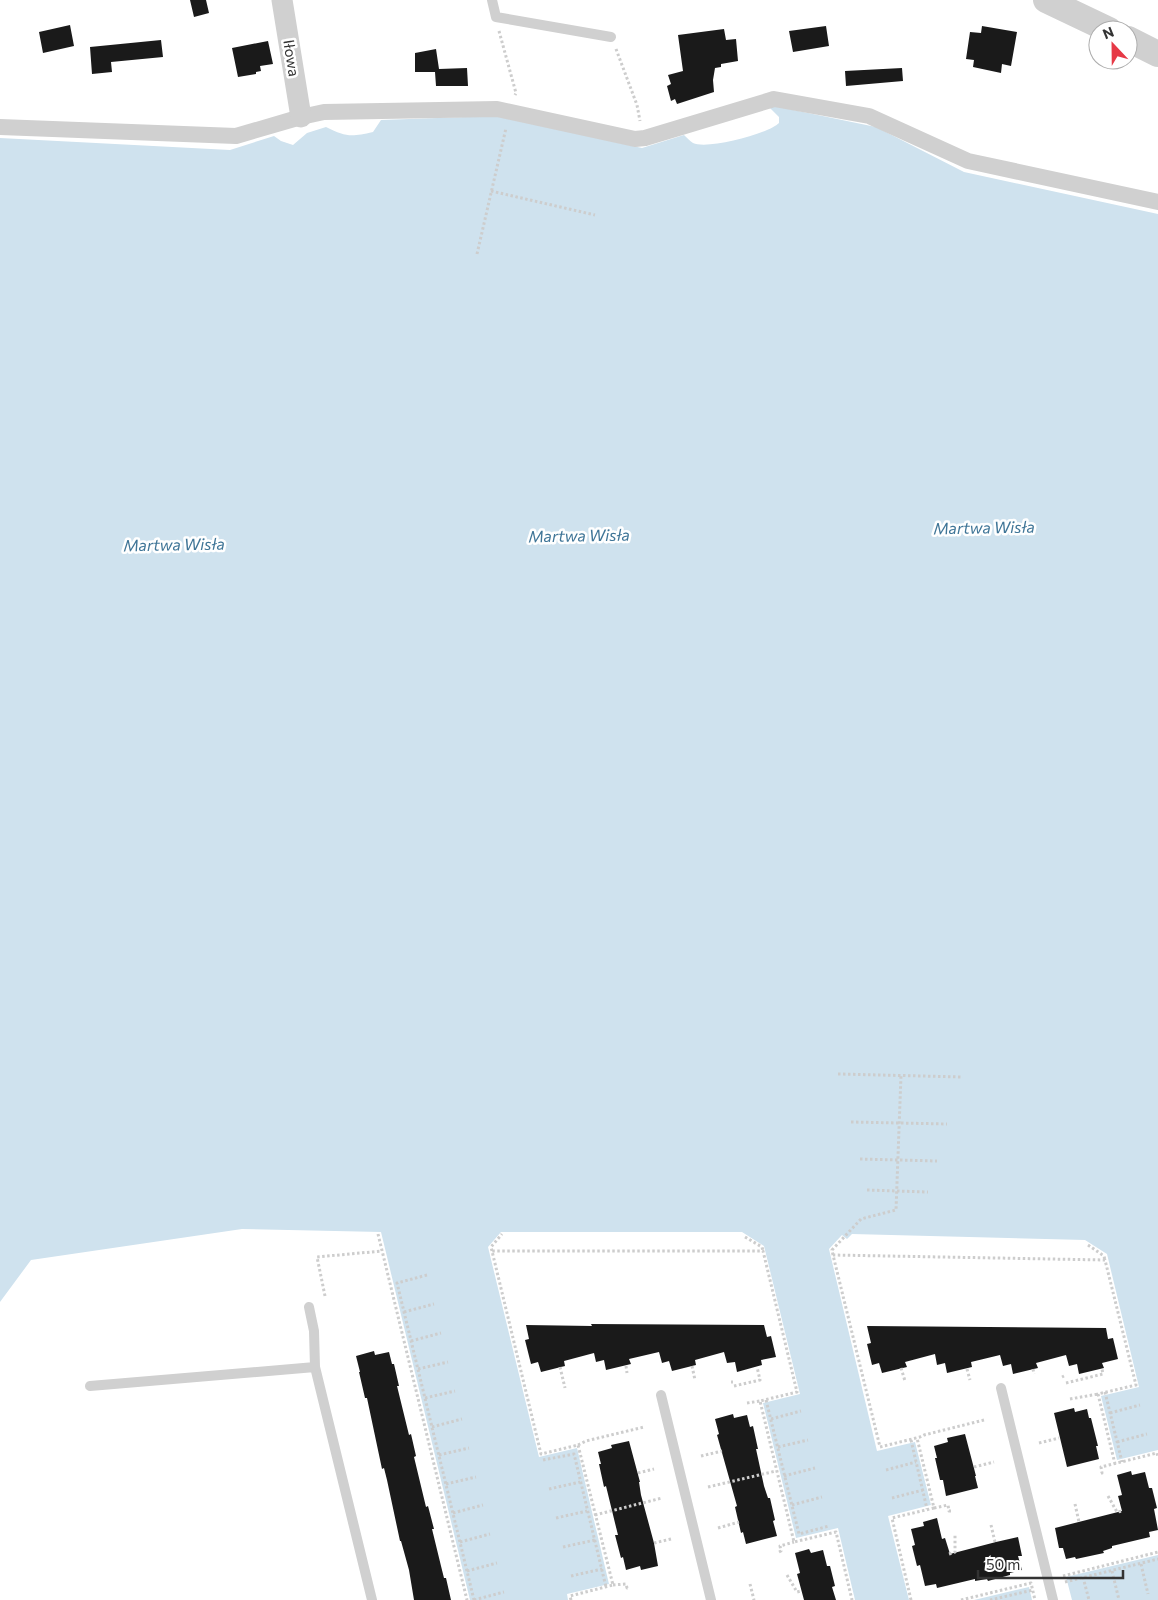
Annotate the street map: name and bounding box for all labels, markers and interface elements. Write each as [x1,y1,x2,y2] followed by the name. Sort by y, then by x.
[1088,20,1138,70] north arrow
[1100,23,1116,42] text: N
[280,38,304,78] street label: Iłowa
[933,517,1035,537] water label: Martwa Wisła
[528,525,630,545] water label: Martwa Wisła
[123,534,225,554] water label: Martwa Wisła
[978,1548,1123,1580] scale bar
[986,1555,1020,1573] text: 50 m

